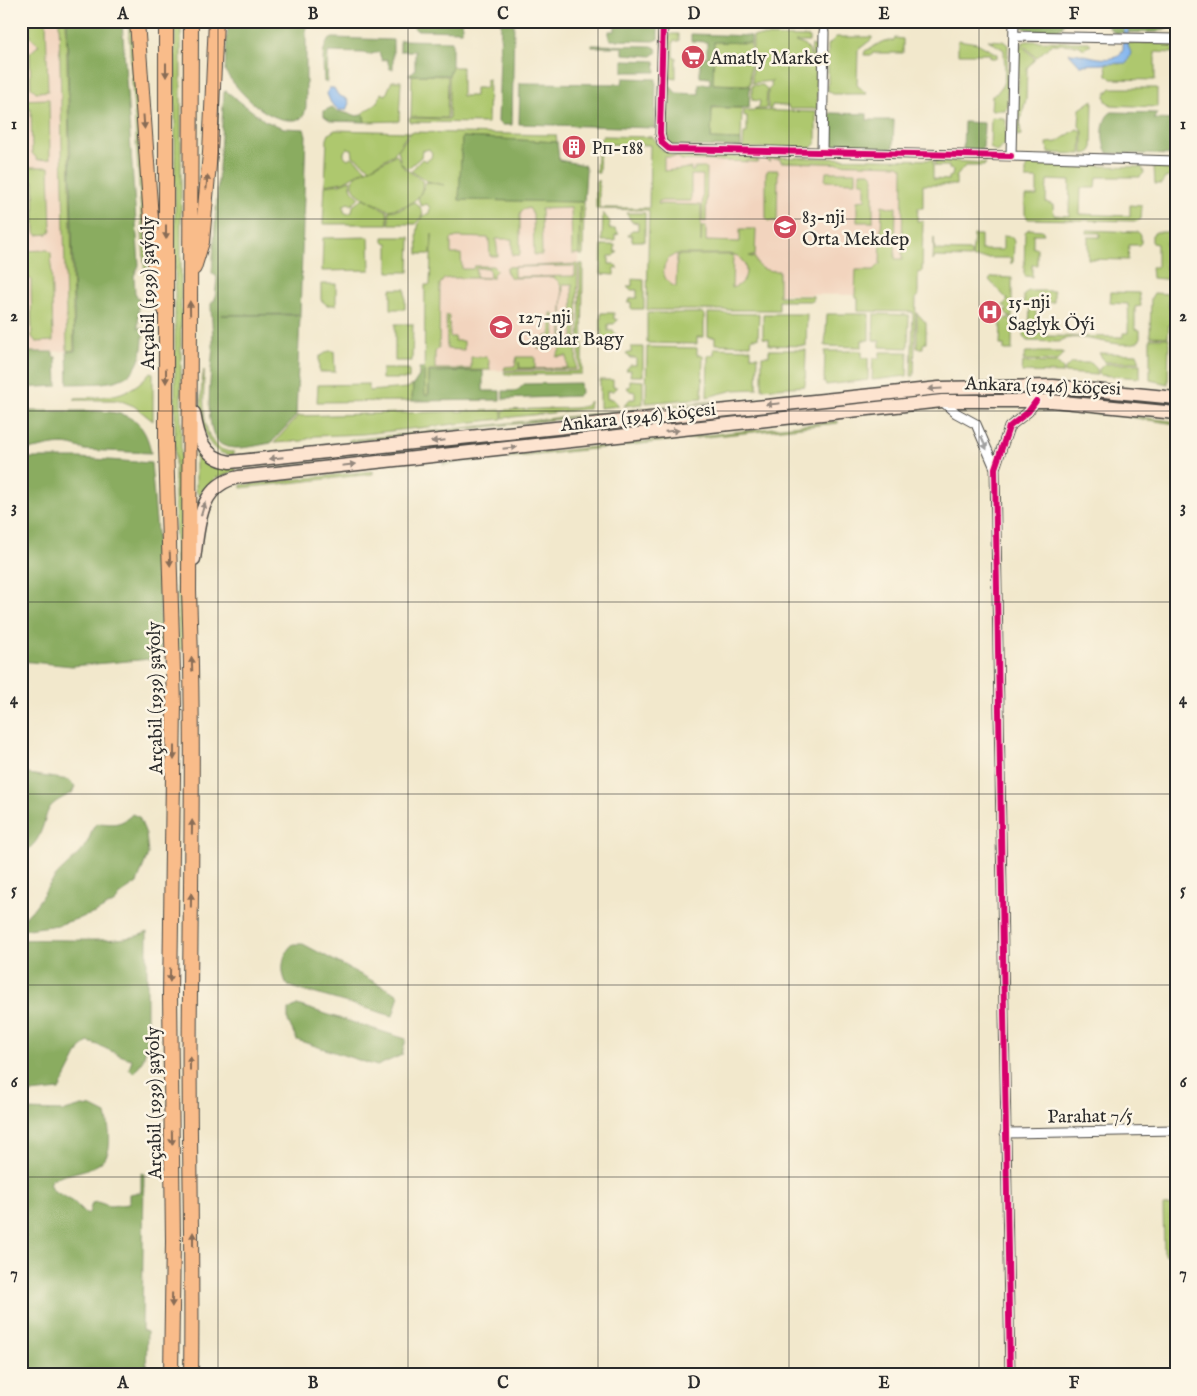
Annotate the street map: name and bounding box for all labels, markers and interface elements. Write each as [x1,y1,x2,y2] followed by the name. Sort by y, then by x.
[117,5,130,25] text: A
[308,5,319,25] text: B
[497,5,509,25] text: C
[688,5,701,25] text: D
[878,5,890,25] text: E
[1069,5,1080,25] text: F
[680,44,706,70] supermarket icon: Amatly Market
[709,47,829,71] place label: Amatly Market
[162,62,170,78] one-way arrow
[11,115,17,135] text: 1
[141,115,149,131] one-way arrow
[1180,115,1186,135] text: 1
[561,134,587,160] building icon: Рп-188
[592,137,644,161] place label: Рп-188
[204,173,212,189] one-way arrow
[802,206,909,252] place label: 83-nji Orta Mekdep
[772,214,798,240] school or university icon: 83-nji Orta Mekdep
[137,216,161,371] street label: Arçabil (1939) şaýoly
[162,225,170,241] one-way arrow
[1008,291,1095,337] place label: 15-nji Saglyk Öýi
[977,299,1003,325] hospital icon: 15-nji Saglyk Öýi
[186,300,194,316] one-way arrow
[518,306,625,352] place label: 127-nji Cagalar Bagy
[10,307,18,327] text: 2
[1179,307,1187,327] text: 2
[488,314,514,340] school or university icon: 127-nji Cagalar Bagy
[162,369,170,385] one-way arrow
[964,372,1121,402] street label: Ankara (1946) köçesi
[927,385,943,393] one-way arrow
[558,398,717,438] street label: Ankara (1946) köçesi
[765,400,781,408] one-way arrow
[664,427,680,435] one-way arrow
[981,436,989,450] one-way arrow
[430,437,446,445] one-way arrow
[503,444,519,452] one-way arrow
[268,454,284,462] one-way arrow
[341,461,357,469] one-way arrow
[11,498,17,518] text: 3
[1180,498,1186,518] text: 3
[199,501,207,516] one-way arrow
[167,551,175,567] one-way arrow
[143,620,169,776] street label: Arçabil (1939) şaýoly
[187,656,195,672] one-way arrow
[10,690,19,710] text: 4
[1179,690,1188,710] text: 4
[170,745,178,761] one-way arrow
[188,818,196,834] one-way arrow
[11,881,17,901] text: 5
[1180,881,1186,901] text: 5
[187,892,195,908] one-way arrow
[166,967,174,983] one-way arrow
[142,1025,168,1181] street label: Arçabil (1939) şaýoly
[186,1054,194,1070] one-way arrow
[11,1073,19,1093] text: 6
[1180,1073,1188,1093] text: 6
[1047,1104,1133,1130] street label: Parahat 7/5
[168,1130,176,1146] one-way arrow
[189,1230,197,1246] one-way arrow
[10,1264,18,1284] text: 7
[1179,1264,1187,1284] text: 7
[168,1292,176,1308] one-way arrow
[117,1374,130,1394] text: A
[308,1374,319,1394] text: B
[497,1374,509,1394] text: C
[688,1374,701,1394] text: D
[878,1374,890,1394] text: E
[1069,1374,1080,1394] text: F

